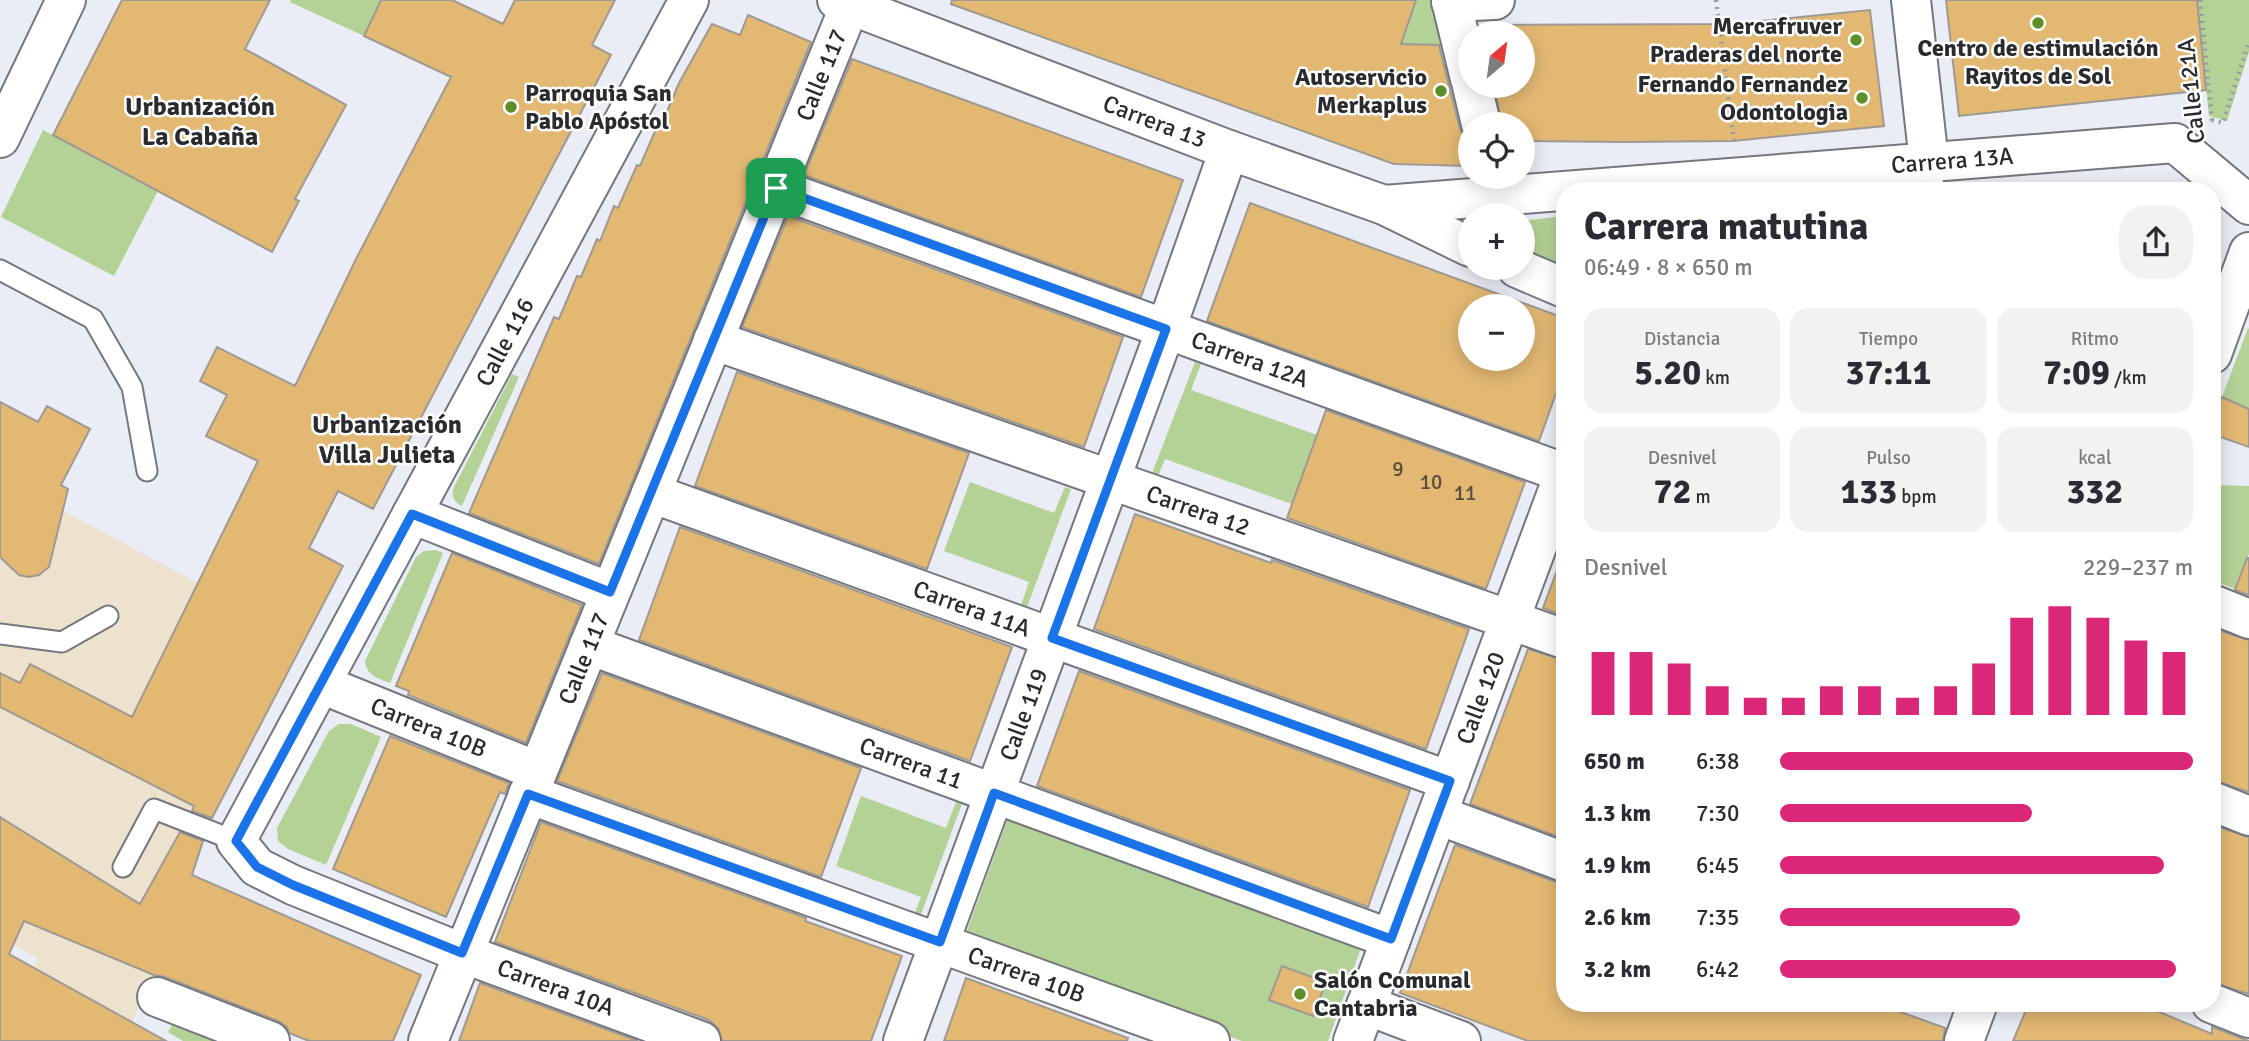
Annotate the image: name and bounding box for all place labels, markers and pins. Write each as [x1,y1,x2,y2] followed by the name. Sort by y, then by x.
[1650,11,1842,69] place label: Mercafruver Praderas del norte
[2030,15,2046,31] marker: Centro de estimulación Rayitos de Sol
[1848,32,1864,48] marker: Mercafruver Praderas del norte
[1917,33,2159,91] place label: Centro de estimulación Rayitos de Sol
[1295,62,1427,120] place label: Autoservicio Merkaplus
[1638,69,1848,127] place label: Fernando Fernandez Odontologia
[525,78,672,136] place label: Parroquia San Pablo Apóstol
[1433,83,1449,99] marker: Autoservicio Merkaplus
[1854,90,1870,106] marker: Fernando Fernandez Odontologia
[503,99,519,115] marker: Parroquia San Pablo Apóstol
[746,158,806,218] pin
[1314,965,1471,1023] place label: Salón Comunal Cantabria
[1292,986,1308,1002] marker: Salón Comunal Cantabria

